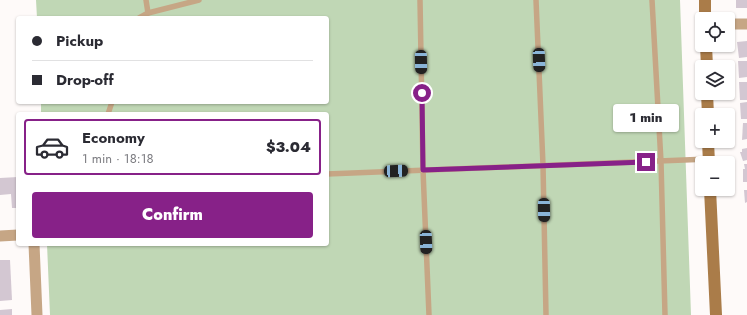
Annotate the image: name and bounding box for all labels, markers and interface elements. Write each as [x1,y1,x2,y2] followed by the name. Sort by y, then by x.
[695,12,735,196] map controls
[695,12,735,52] button: locate
[56,30,103,52] text: Pickup
[533,48,545,72] car
[415,50,427,74] car
[695,60,735,100] button: layers
[56,69,114,91] text: Drop-off
[413,84,431,102] route start
[613,104,679,132] callout: 1 min
[630,108,662,127] text: 1 min
[695,108,735,148] button: +
[82,127,145,149] text: Economy
[34,129,70,165] icon: car
[266,136,311,158] text: $3.04
[82,149,154,168] text: 1 min · 18:18
[637,153,655,171] route end
[695,156,735,196] button: −
[384,165,408,177] car
[32,192,313,238] button: Confirm
[538,198,550,222] car
[420,230,432,254] car

